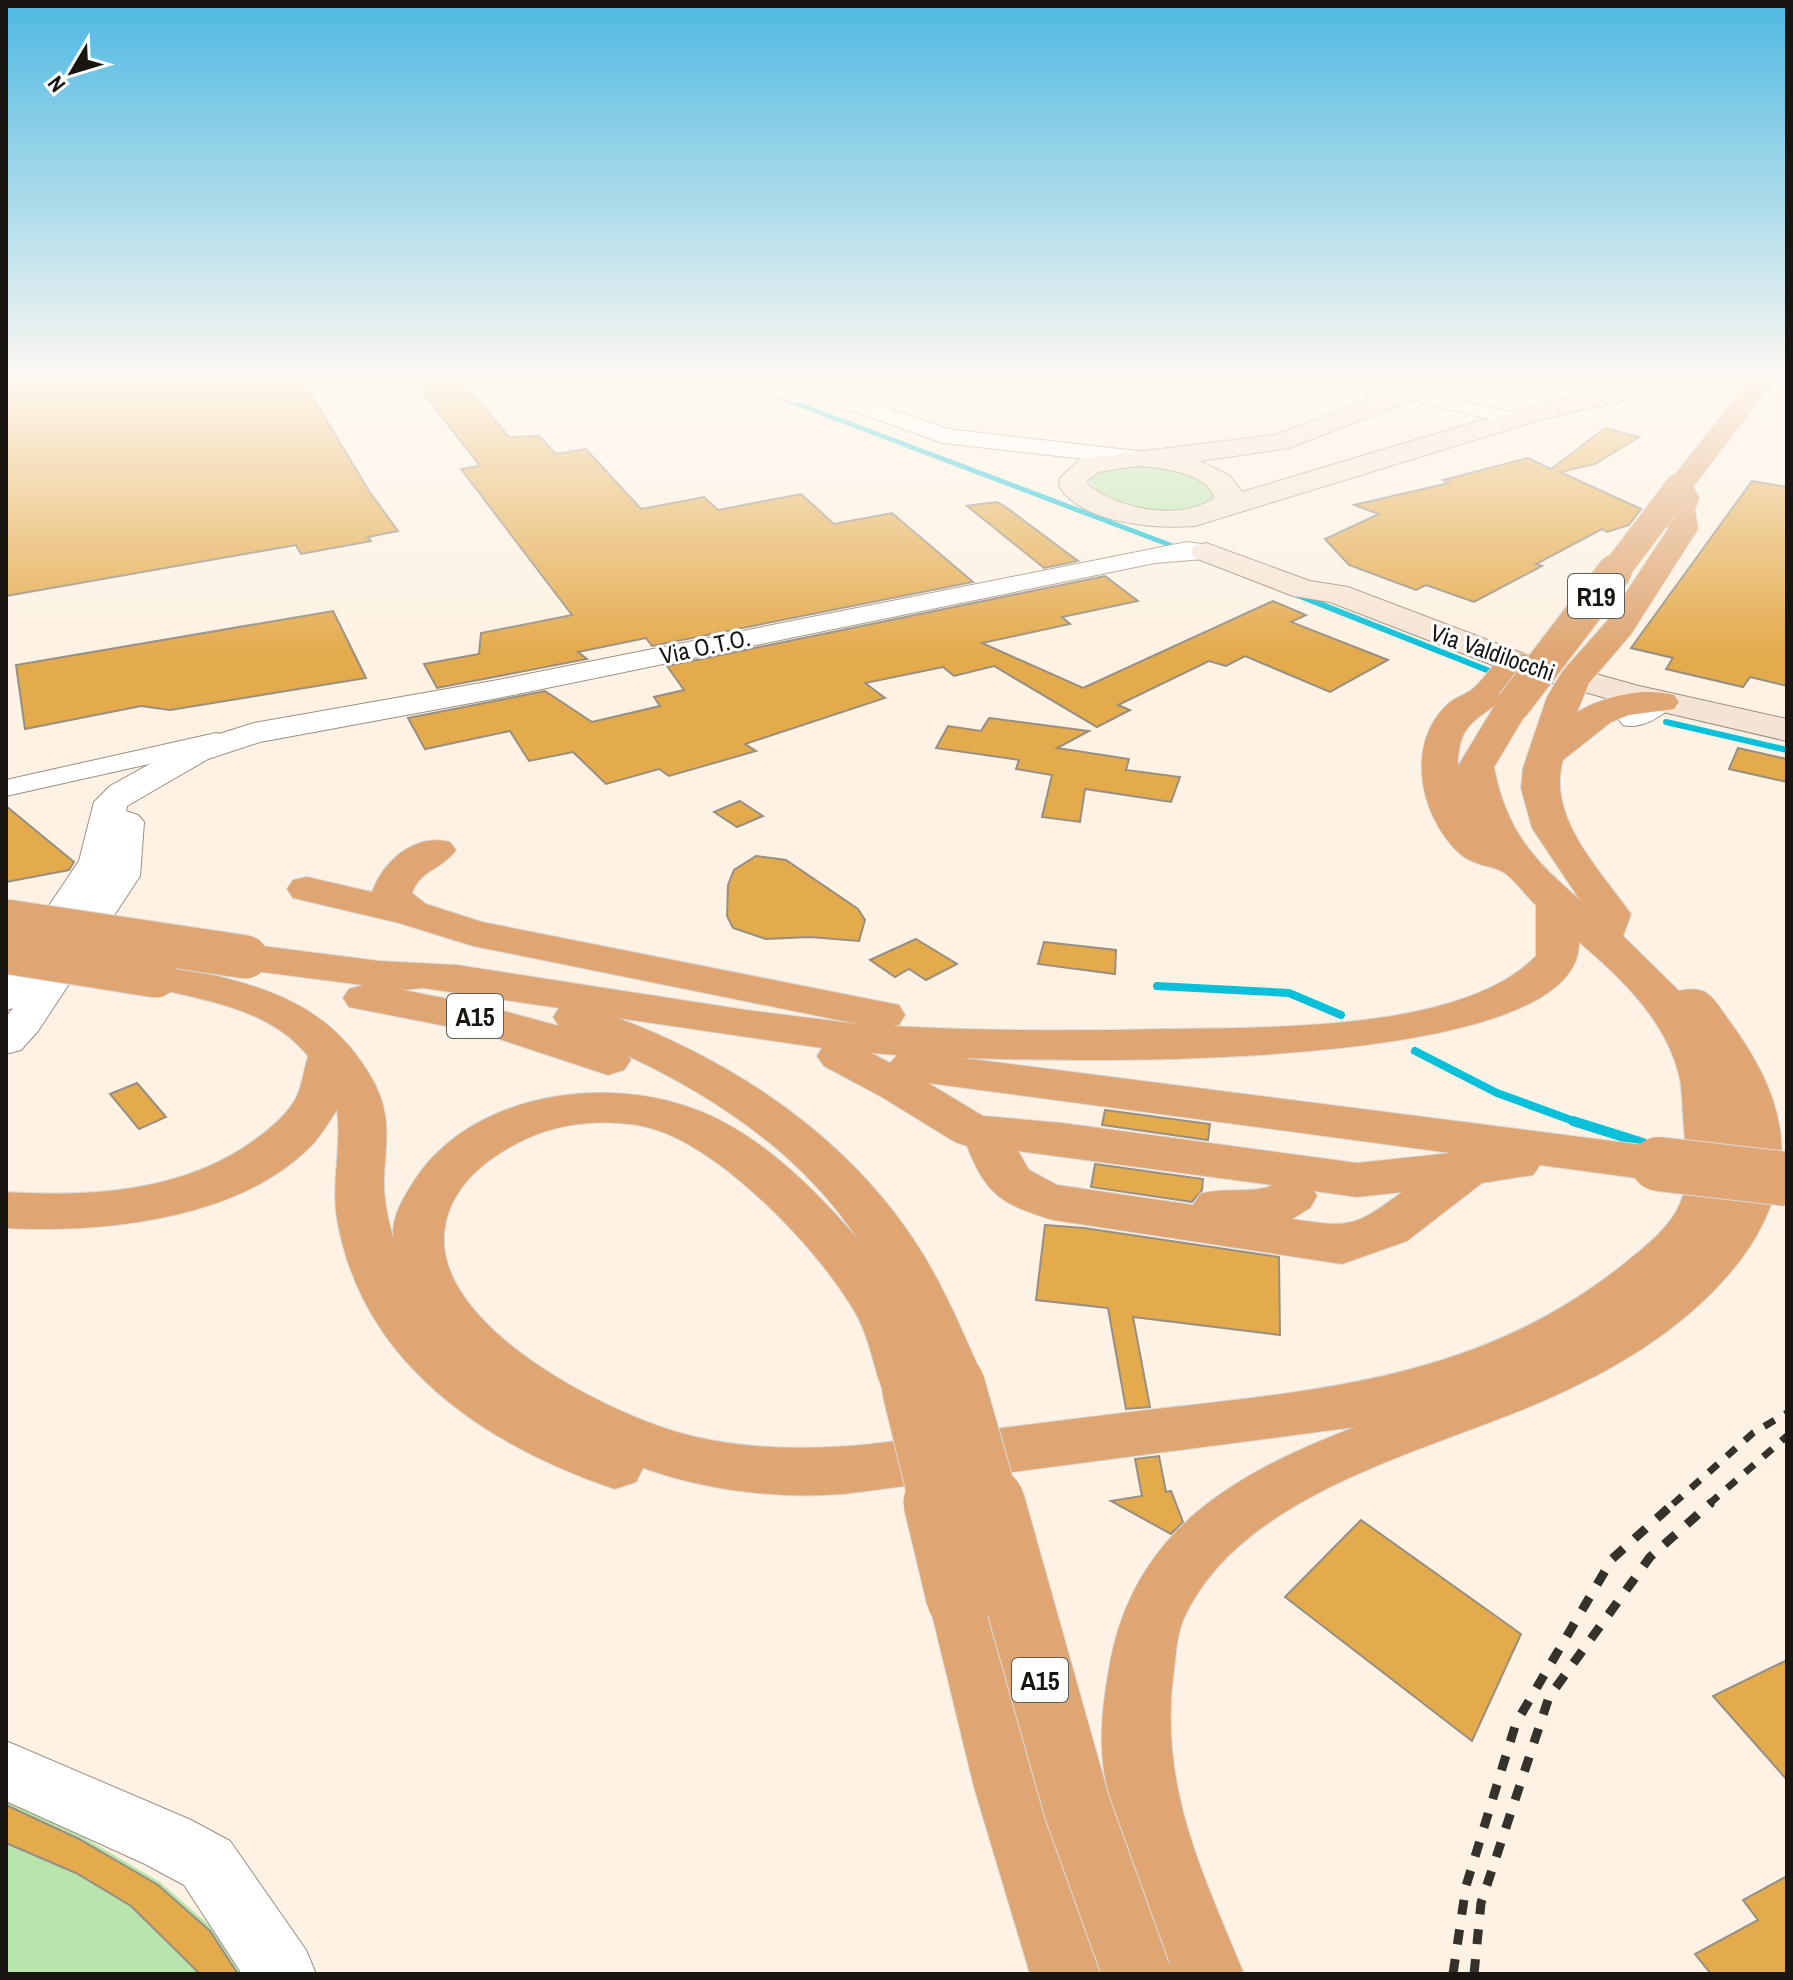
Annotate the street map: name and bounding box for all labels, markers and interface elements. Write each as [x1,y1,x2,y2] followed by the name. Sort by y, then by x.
[32,32,112,112] north arrow
[40,70,72,99] text: N
[1568,574,1624,618] road number: R19
[1427,616,1559,688] street label: Via Valdilocchi
[657,621,753,671] street label: Via O.T.O.
[447,994,503,1038] road number: A15
[1012,1658,1068,1702] road number: A15

